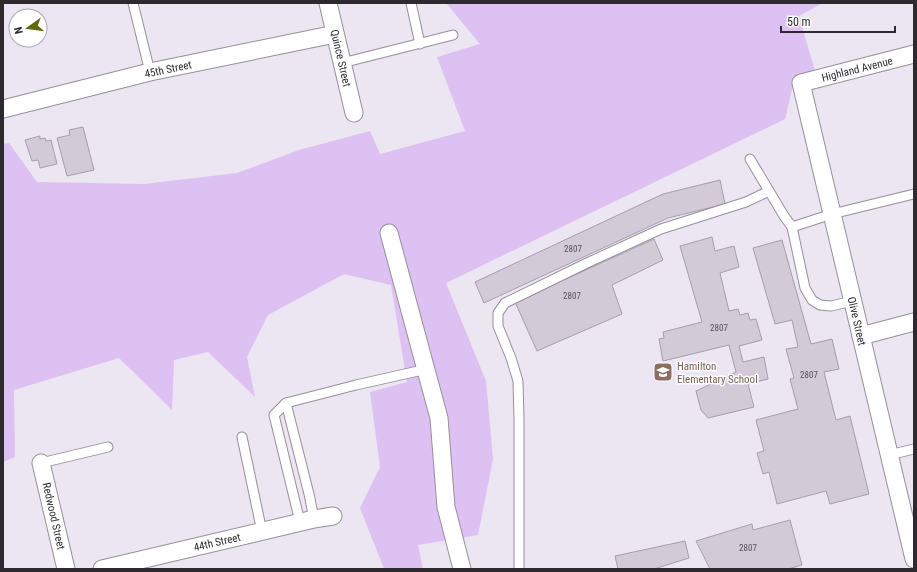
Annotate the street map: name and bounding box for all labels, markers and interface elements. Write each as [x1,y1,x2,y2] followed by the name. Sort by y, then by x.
[8,8,48,48] north arrow
[781,8,895,34] scale bar
[787,15,811,29] text: 50 m
[12,25,26,35] text: N
[328,28,353,88] street label: Quince Street
[820,54,894,85] street label: Highland Avenue
[143,58,193,81] street label: 45th Street
[564,244,582,254] house number: 2807
[563,291,581,301] house number: 2807
[845,295,868,347] street label: Olive Street
[710,323,728,333] house number: 2807
[677,360,758,386] place label: Hamilton Elementary School
[652,361,674,383] school or university icon: Hamilton Elementary School
[800,370,818,380] house number: 2807
[39,481,68,551] street label: Redwood Street
[192,531,242,554] street label: 44th Street
[739,543,757,553] house number: 2807

